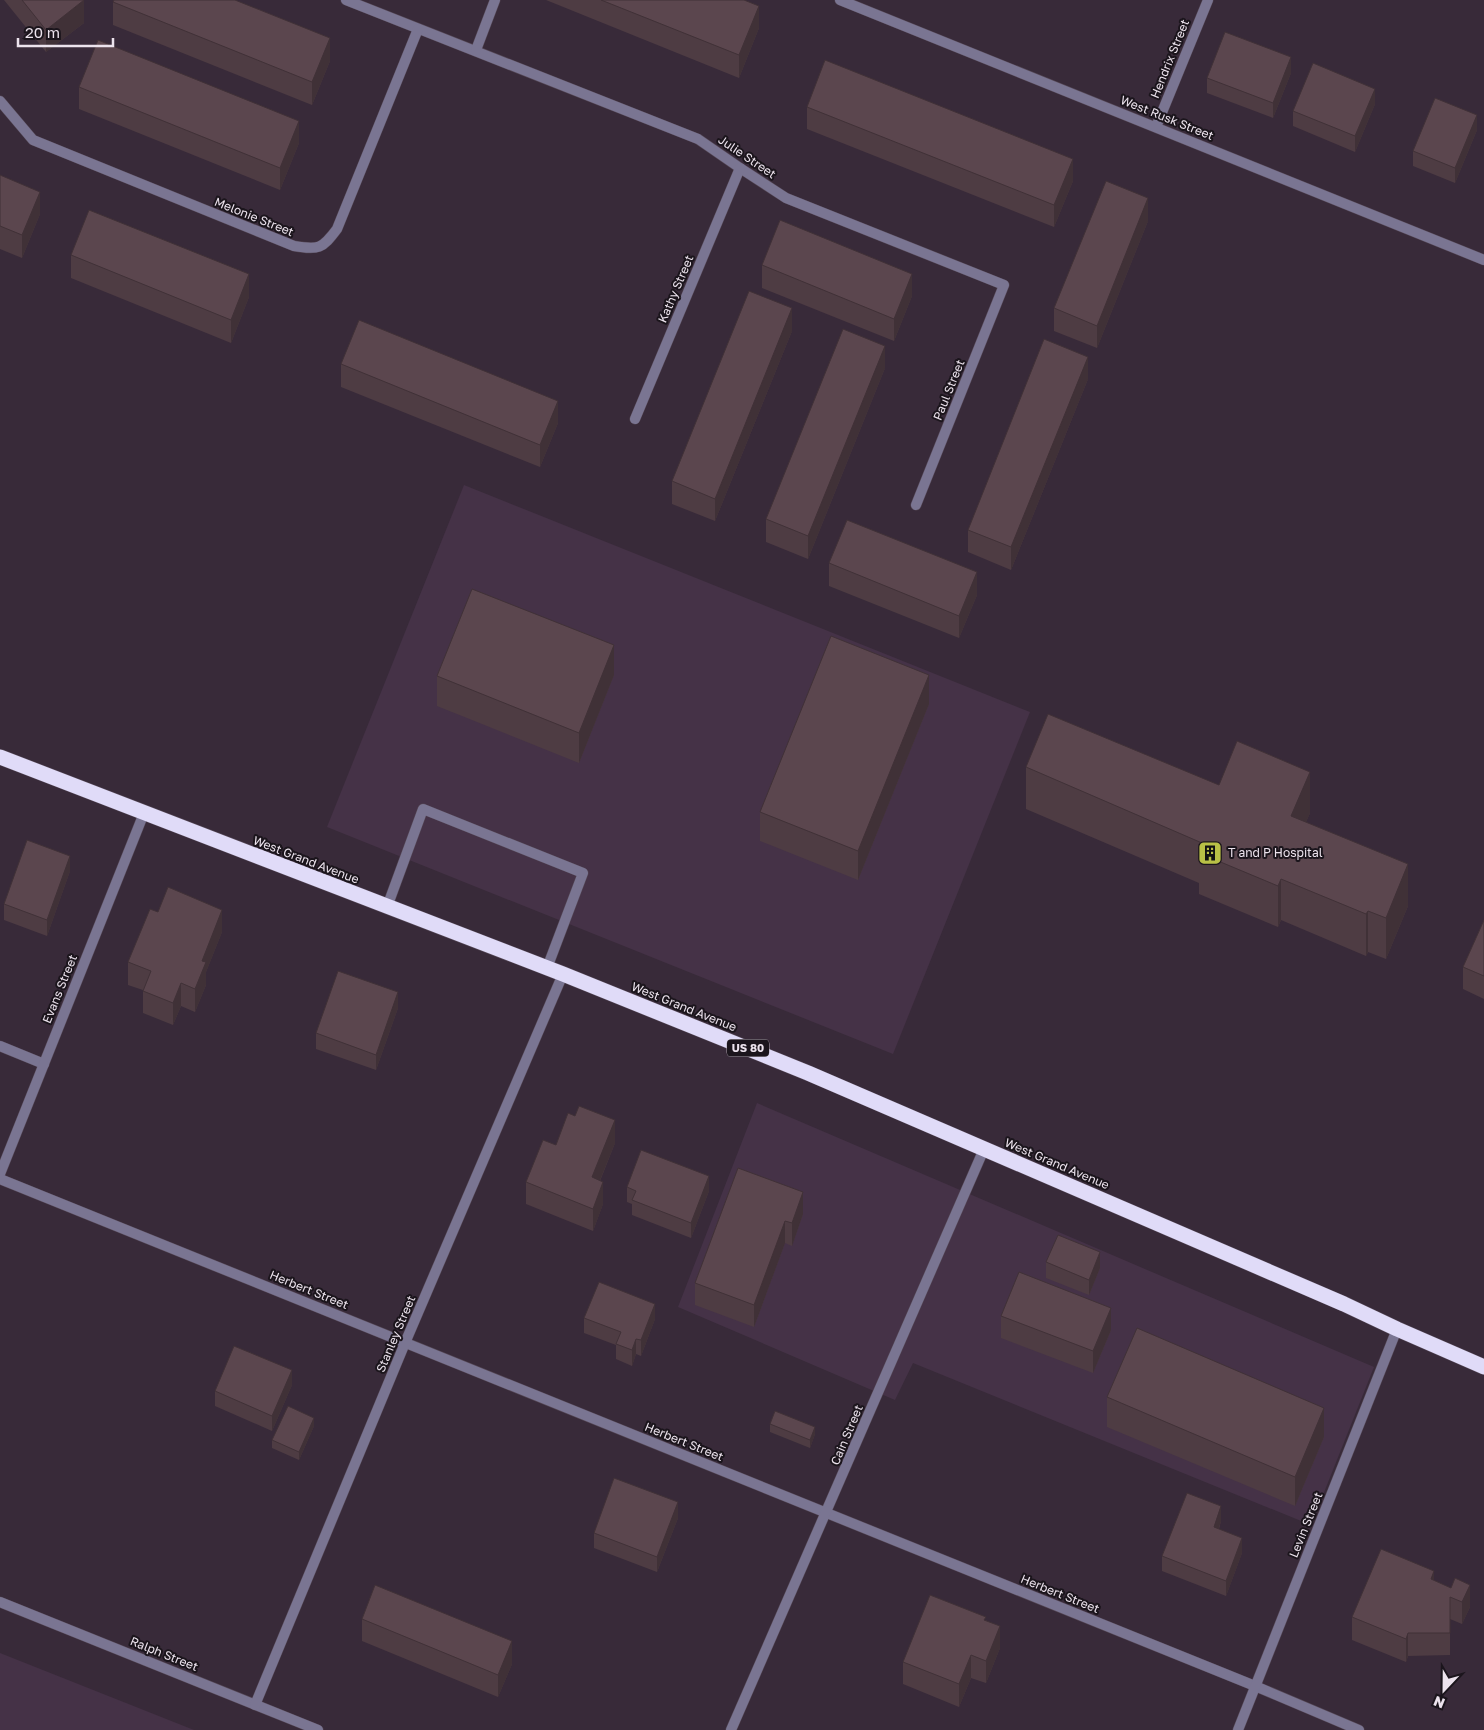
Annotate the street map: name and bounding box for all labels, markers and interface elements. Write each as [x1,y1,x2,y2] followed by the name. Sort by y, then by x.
[18,15,112,47] scale bar
[1147,17,1192,100] street label: Hendrix Street
[25,23,60,41] text: 20 m
[1118,92,1216,143] street label: West Rusk Street
[716,132,779,181] street label: Julie Street
[212,194,296,239] street label: Melonie Street
[655,253,697,325] street label: Kathy Street
[930,357,968,422] street label: Paul Street
[251,832,361,887] street label: West Grand Avenue
[1197,840,1223,866] building icon: T and P Hospital
[1228,845,1323,860] place label: T and P Hospital
[39,952,80,1025] street label: Evans Street
[629,979,739,1034] street label: West Grand Avenue
[727,1040,769,1056] road number: US 80
[1003,1135,1112,1192] street label: West Grand Avenue
[268,1267,351,1312] street label: Herbert Street
[373,1293,419,1375] street label: Stanley Street
[827,1402,866,1467] street label: Cain Street
[643,1419,726,1464] street label: Herbert Street
[1286,1490,1326,1560] street label: Levin Street
[1019,1571,1102,1616] street label: Herbert Street
[128,1633,201,1674] street label: Ralph Street
[1419,1665,1469,1715] north arrow
[1431,1693,1447,1712] text: N

